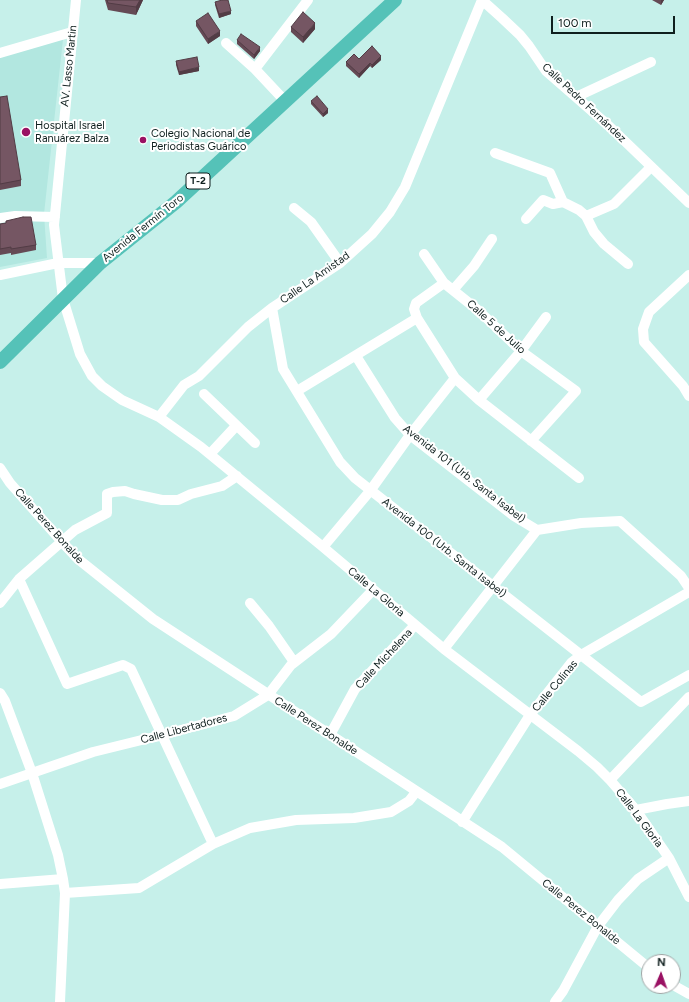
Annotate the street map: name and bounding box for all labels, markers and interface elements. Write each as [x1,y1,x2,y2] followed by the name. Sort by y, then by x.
[553,8,677,34] scale bar
[558,16,592,30] text: 100 m
[58,25,80,107] street label: AV. Lasso Martin
[539,61,629,145] street label: Calle Pedro Fernández
[35,119,109,145] place label: Hospital Israel Ranuárez Balza
[20,126,32,138] marker: Hospital Israel Ranuárez Balza
[151,127,250,153] place label: Colegio Nacional de Periodistas Guárico
[138,135,148,145] marker: Colegio Nacional de Periodistas Guárico
[186,173,210,189] road number: T-2
[100,191,186,265] street label: Avenida Fermín Toro
[278,249,352,307] street label: Calle La Amistad
[464,297,528,357] street label: Calle 5 de Julio
[400,422,528,526] street label: Avenida 101 (Urb. Santa Isabel)
[12,486,86,566] street label: Calle Perez Bonalde
[379,495,509,601] street label: Avenida 100 (Urb. Santa Isabel)
[345,564,407,620] street label: Calle La Gloria
[353,626,415,692] street label: Calle Michelena
[530,658,580,714] street label: Calle Colinas
[272,694,360,758] street label: Calle Perez Bonalde
[139,711,229,747] street label: Calle Libertadores
[613,786,665,850] street label: Calle La Gloria
[539,876,623,948] street label: Calle Perez Bonalde
[641,954,681,994] north arrow
[657,956,666,969] text: N

